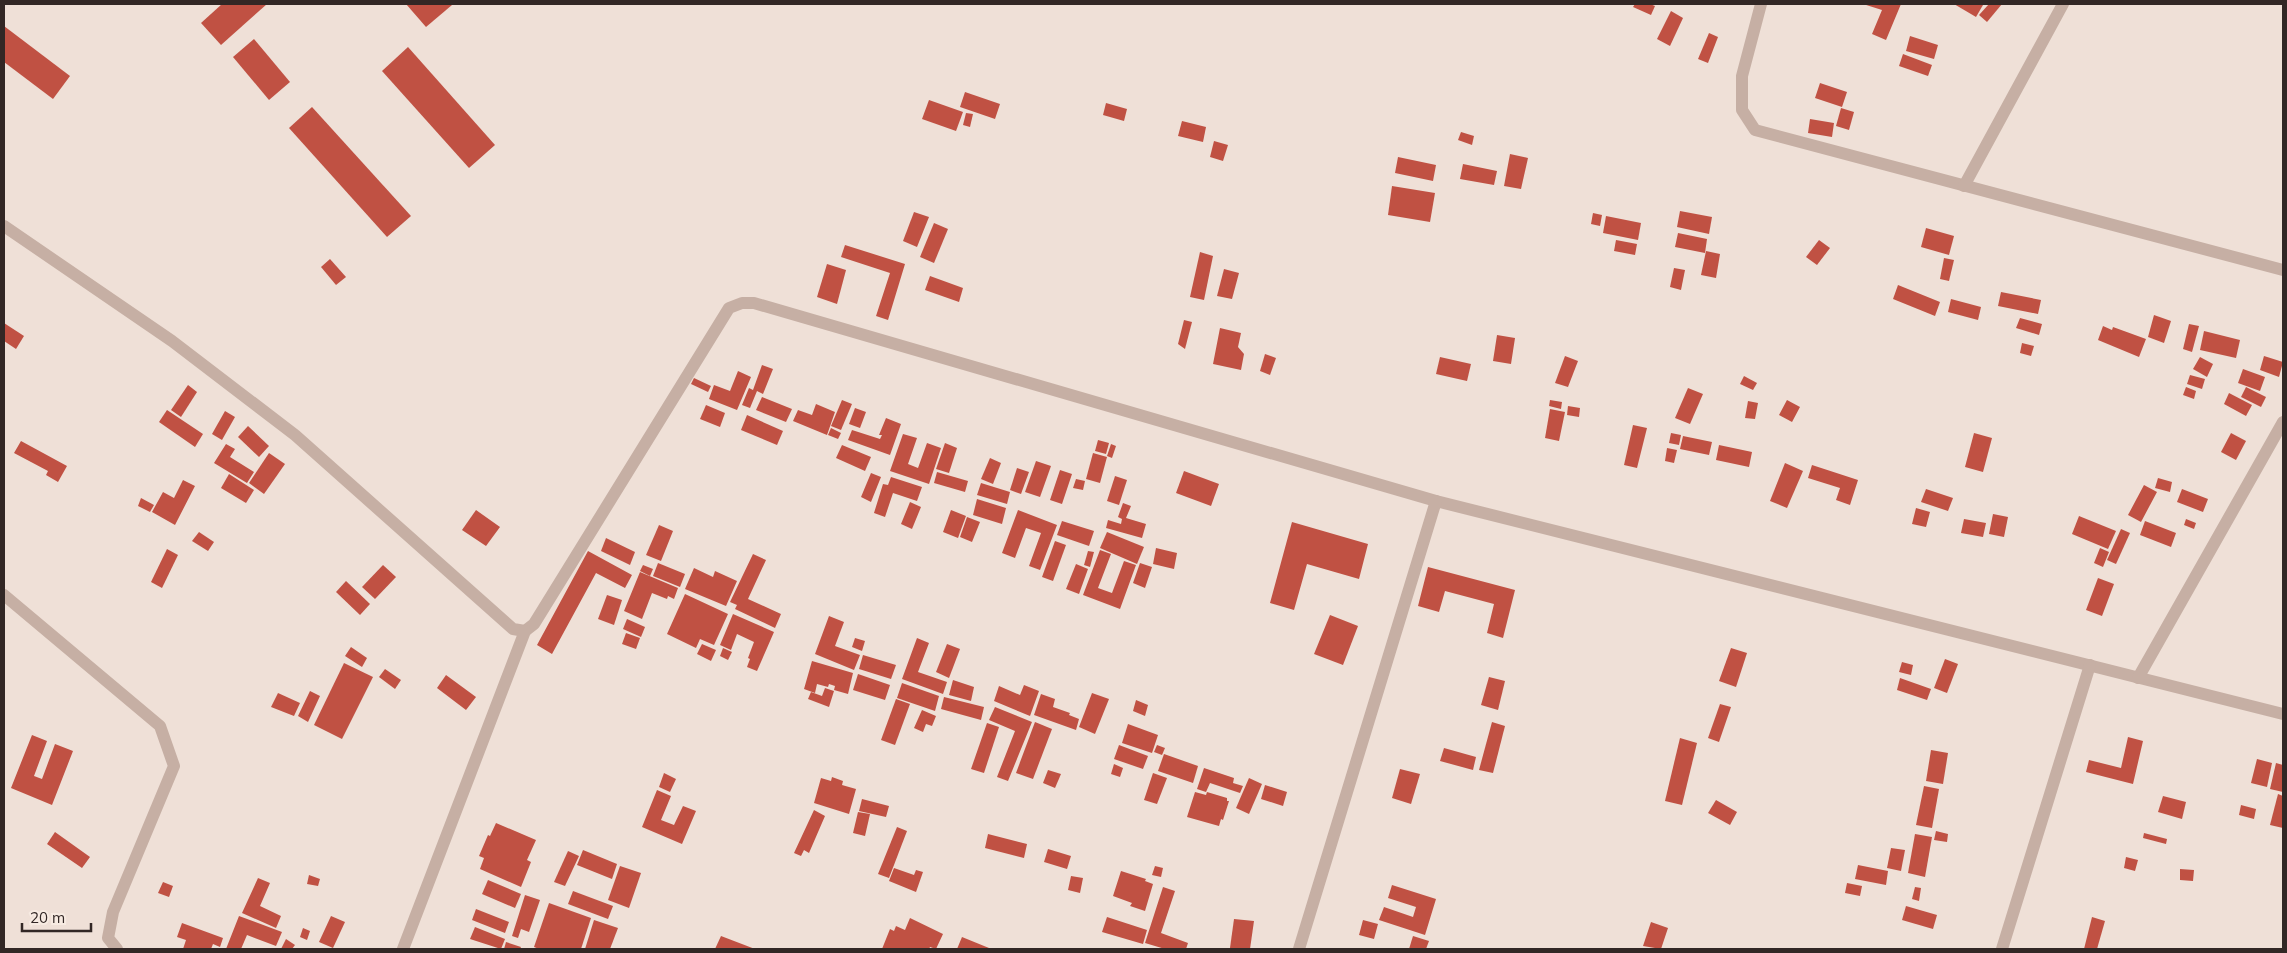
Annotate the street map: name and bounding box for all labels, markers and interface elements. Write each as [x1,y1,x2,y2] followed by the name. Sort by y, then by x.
[22,900,91,932] scale bar
[30,908,65,927] text: 20 m

